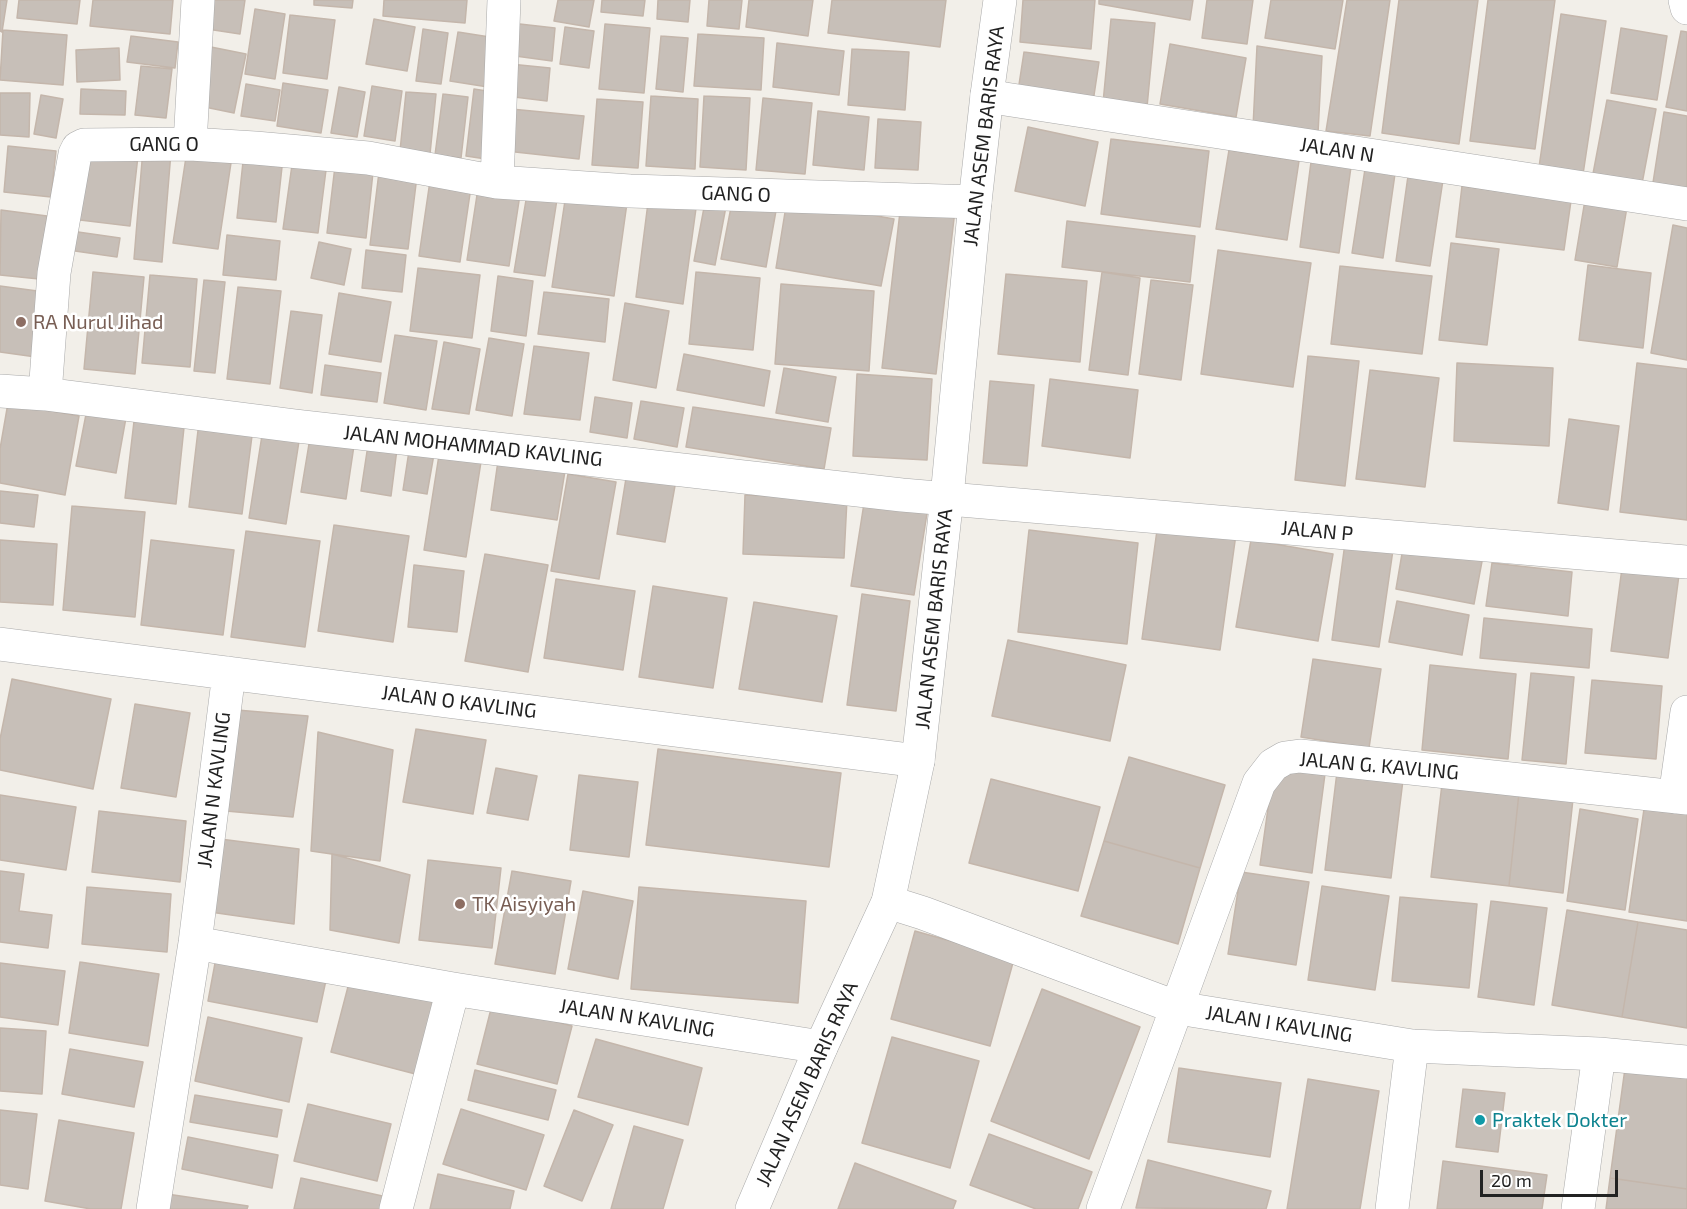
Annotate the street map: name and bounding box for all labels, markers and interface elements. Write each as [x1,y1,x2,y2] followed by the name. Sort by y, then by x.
[959,24,1009,248] street label: JALAN ASEM BARIS RAYA
[129,132,199,156] street label: GANG O
[1298,132,1376,168] street label: JALAN N
[701,181,771,207] street label: GANG O
[33,310,163,334] place label: RA Nurul Jihad
[14,315,28,329] marker: RA Nurul Jihad
[342,420,604,472] street label: JALAN MOHAMMAD KAVLING
[910,507,958,731] street label: JALAN ASEM BARIS RAYA
[1280,516,1354,546] street label: JALAN P
[380,681,538,723] street label: JALAN O KAVLING
[193,711,235,869] street label: JALAN N KAVLING
[1298,747,1460,785] street label: JALAN G. KAVLING
[472,892,576,916] place label: TK Aisyiyah
[453,897,467,911] marker: TK Aisyiyah
[751,978,863,1190] street label: JALAN ASEM BARIS RAYA
[558,994,716,1042] street label: JALAN N KAVLING
[1204,1001,1354,1047] street label: JALAN I KAVLING
[1492,1108,1627,1132] place label: Praktek Dokter
[1473,1113,1487,1127] marker: Praktek Dokter
[1483,1158,1621,1196] scale bar
[1491,1169,1532,1191] text: 20 m

